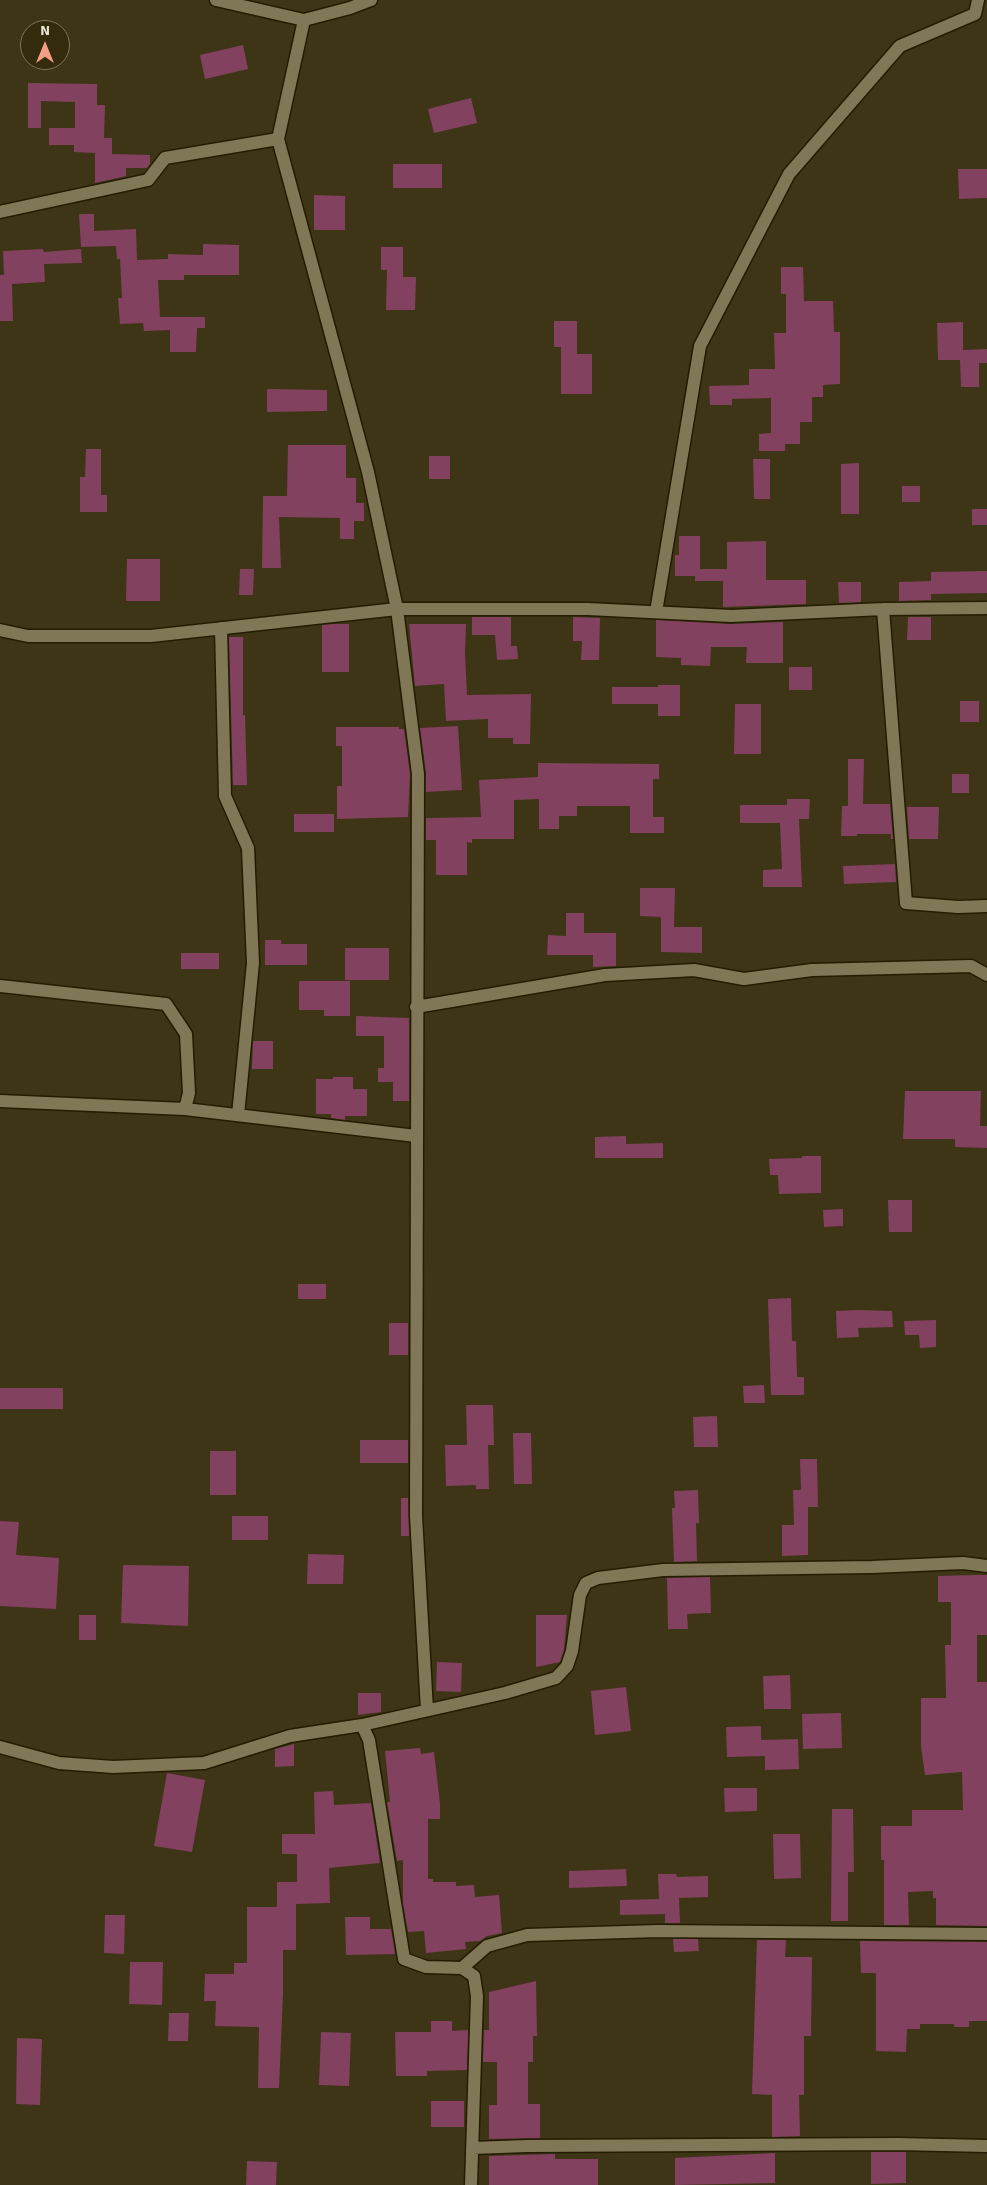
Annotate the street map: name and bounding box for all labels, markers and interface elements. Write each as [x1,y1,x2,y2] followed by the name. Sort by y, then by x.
[20,20,70,70] north arrow
[40,22,50,39] text: N

